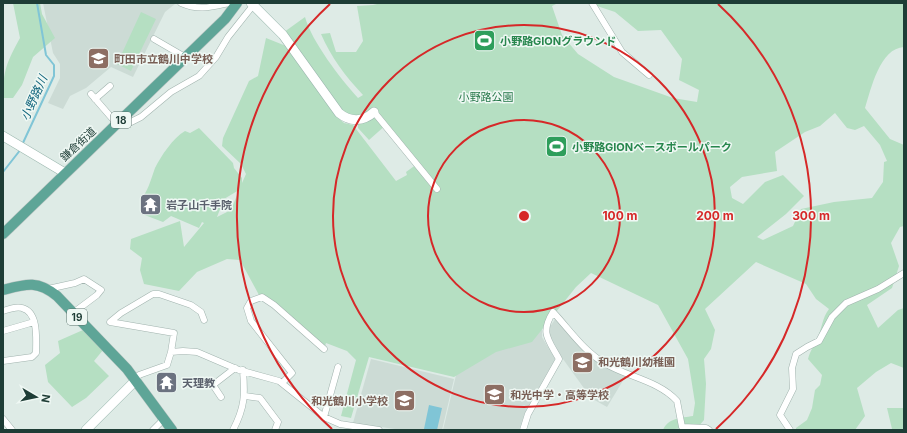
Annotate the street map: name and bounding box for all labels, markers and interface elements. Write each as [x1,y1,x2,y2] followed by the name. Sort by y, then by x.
[471,28,497,54] sports icon: 小野路GIONグラウンド
[500,34,616,48] place label: 小野路GIONグラウンド
[86,46,112,72] school or university icon: 町田市立鶴川中学校
[114,52,213,66] place label: 町田市立鶴川中学校
[17,71,51,123] water label: 小野路川
[459,90,514,104] park label: 小野路公園
[111,112,131,128] road number: 18
[57,124,99,164] street label: 鎌倉街道
[543,134,569,160] sports icon: 小野路GIONベースボールパーク
[572,140,732,154] place label: 小野路GIONベースボールパーク
[137,192,163,218] temple icon: 岩子山千手院
[166,198,232,212] place label: 岩子山千手院
[602,208,638,223] text: 100 m
[696,208,734,223] text: 200 m
[792,208,830,223] text: 300 m
[517,209,531,223] centre of rings
[67,309,87,325] road number: 19
[569,349,595,375] school or university icon: 和光鶴川幼稚園
[598,355,675,369] place label: 和光鶴川幼稚園
[154,370,180,396] temple icon: 天理教
[182,376,215,390] place label: 天理教
[16,377,56,417] north arrow
[481,382,507,408] school or university icon: 和光中学・高等学校
[391,388,417,414] school or university icon: 和光鶴川小学校
[510,388,609,402] place label: 和光中学・高等学校
[38,393,53,404] text: N
[311,394,388,408] place label: 和光鶴川小学校

